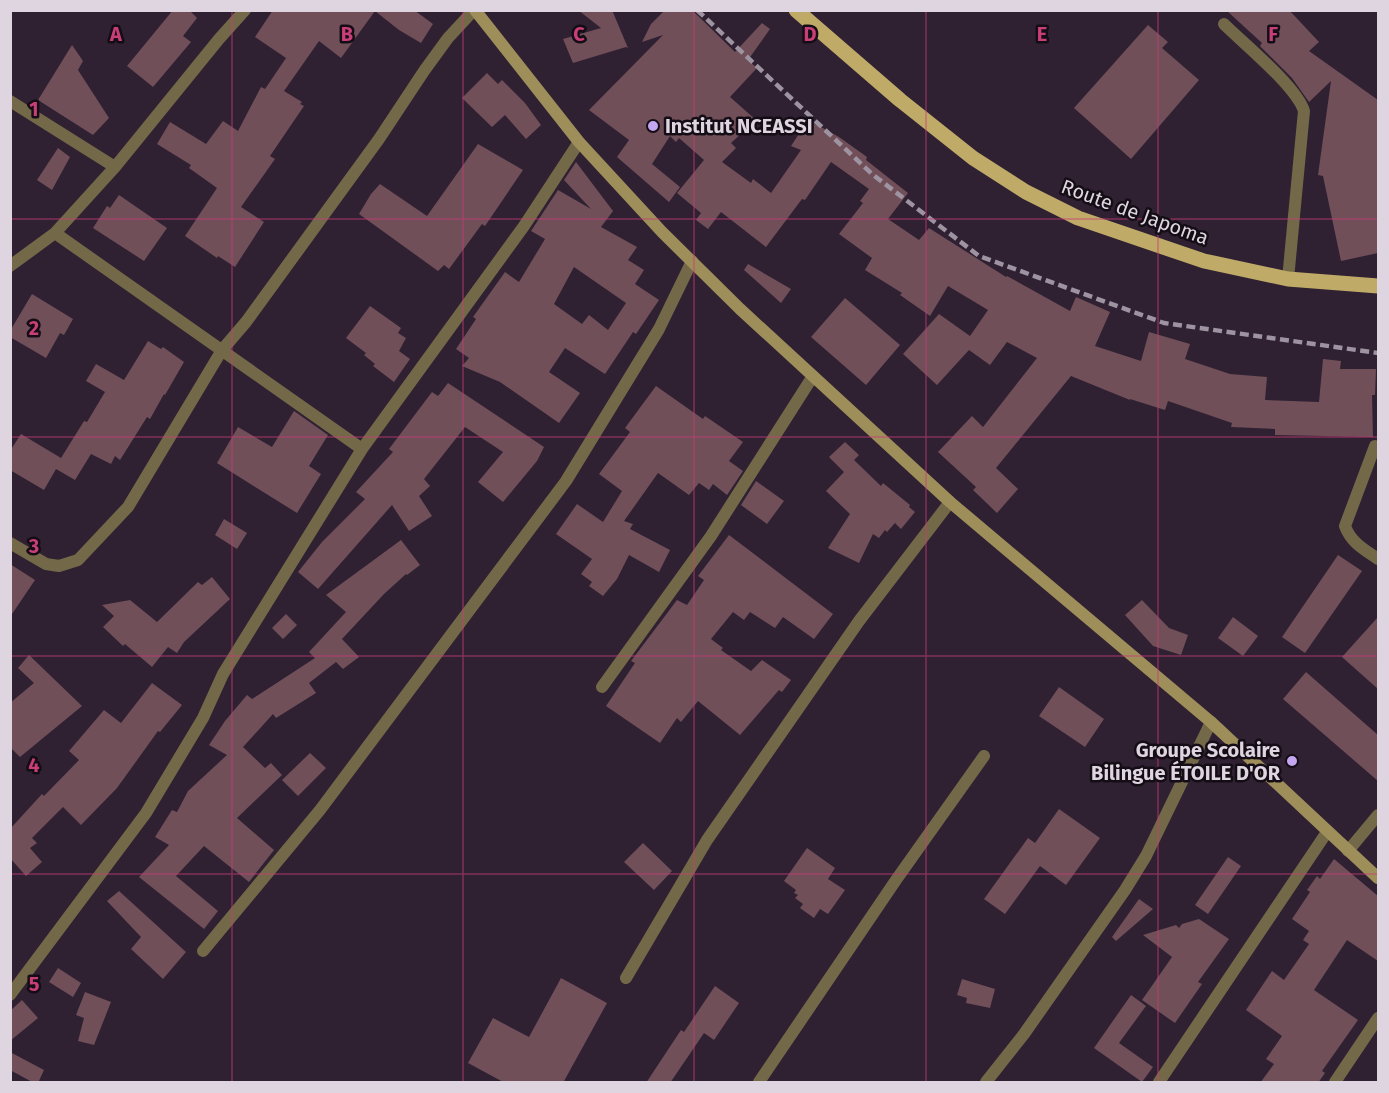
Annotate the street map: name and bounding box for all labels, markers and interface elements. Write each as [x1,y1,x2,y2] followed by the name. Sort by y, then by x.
[109,22,123,46] text: A
[341,22,353,46] text: B
[573,22,585,46] text: C
[803,22,817,46] text: D
[1037,22,1047,46] text: E
[1268,22,1278,46] text: F
[29,97,39,121] text: 1
[665,114,813,138] place label: Institut NCEASSI
[646,119,660,133] marker: Institut NCEASSI
[1058,174,1212,250] street label: Route de Japoma
[29,316,39,340] text: 2
[28,534,39,558] text: 3
[1091,738,1281,785] place label: Groupe Scolaire Bilingue ÉTOILE D'OR
[28,753,40,777] text: 4
[1285,754,1299,768] marker: Groupe Scolaire Bilingue ÉTOILE D'OR
[29,972,40,996] text: 5

